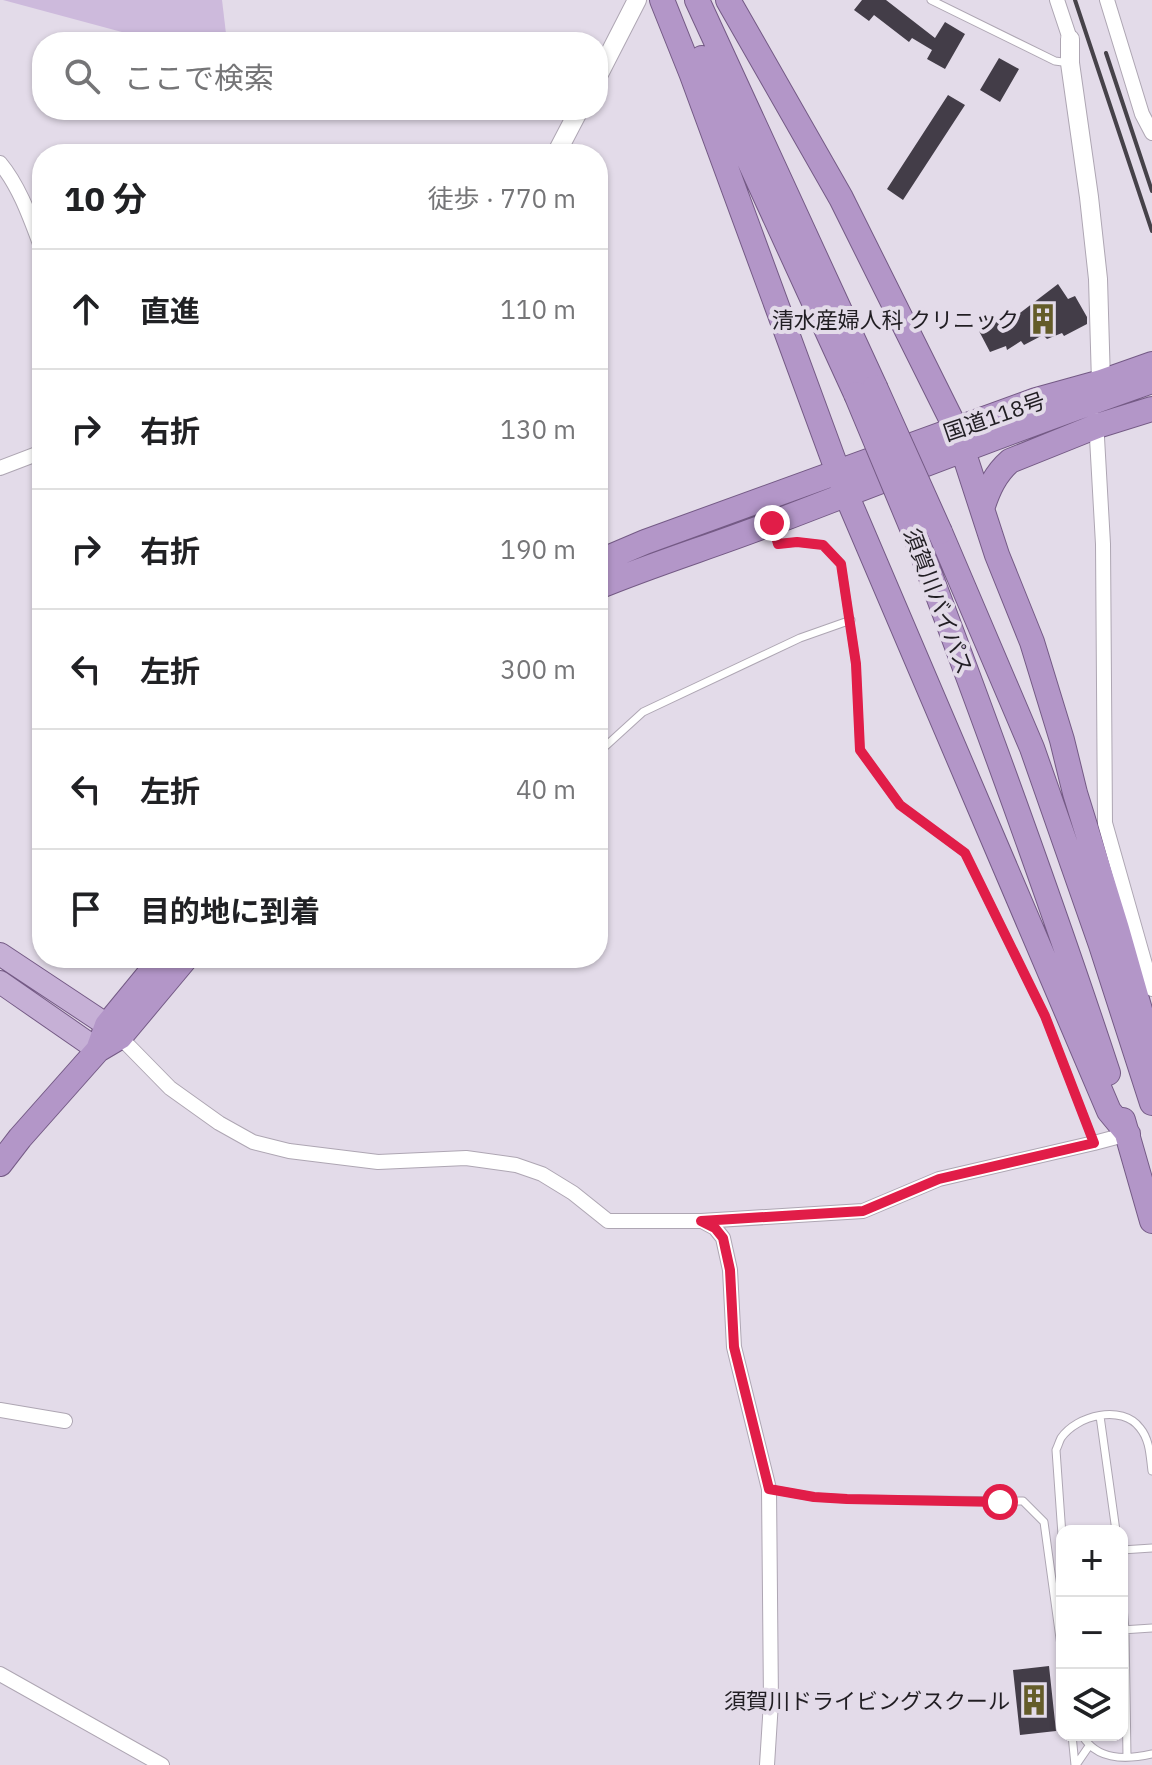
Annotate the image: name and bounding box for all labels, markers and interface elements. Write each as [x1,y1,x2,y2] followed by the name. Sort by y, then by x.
[32,32,608,120] search box
[60,54,104,98] icon: search
[124,58,274,97] text: ここで検索
[64,176,147,220] text: 10 分
[428,181,576,215] text: 徒歩 · 770 m
[64,287,108,331] icon: ahead
[140,291,200,330] text: 直進
[500,292,576,326] text: 110 m
[1026,302,1060,336] building icon: 清水産婦人科 クリニック
[772,305,1019,334] place label: 清水産婦人科 クリニック
[939,385,1049,447] street label: 国道118号
[64,407,108,451] icon: right
[140,411,200,450] text: 右折
[500,412,576,446] text: 130 m
[754,505,790,541] route end
[898,524,980,678] street label: 須賀川バイパス
[64,527,108,571] icon: right
[140,531,200,570] text: 右折
[500,532,576,566] text: 190 m
[64,647,108,691] icon: left
[140,651,200,690] text: 左折
[500,652,576,686] text: 300 m
[64,767,108,811] icon: left
[140,771,200,810] text: 左折
[516,772,576,806] text: 40 m
[64,887,108,931] icon: arrive
[140,891,320,930] text: 目的地に到着
[982,1484,1018,1520] route start
[1056,1525,1128,1741] map controls
[1056,1525,1128,1597] button: +
[1056,1597,1128,1669] button: −
[1056,1669,1128,1741] button: layers
[1017,1683,1051,1717] building icon: 須賀川ドライビングスクール
[724,1686,1010,1715] place label: 須賀川ドライビングスクール

